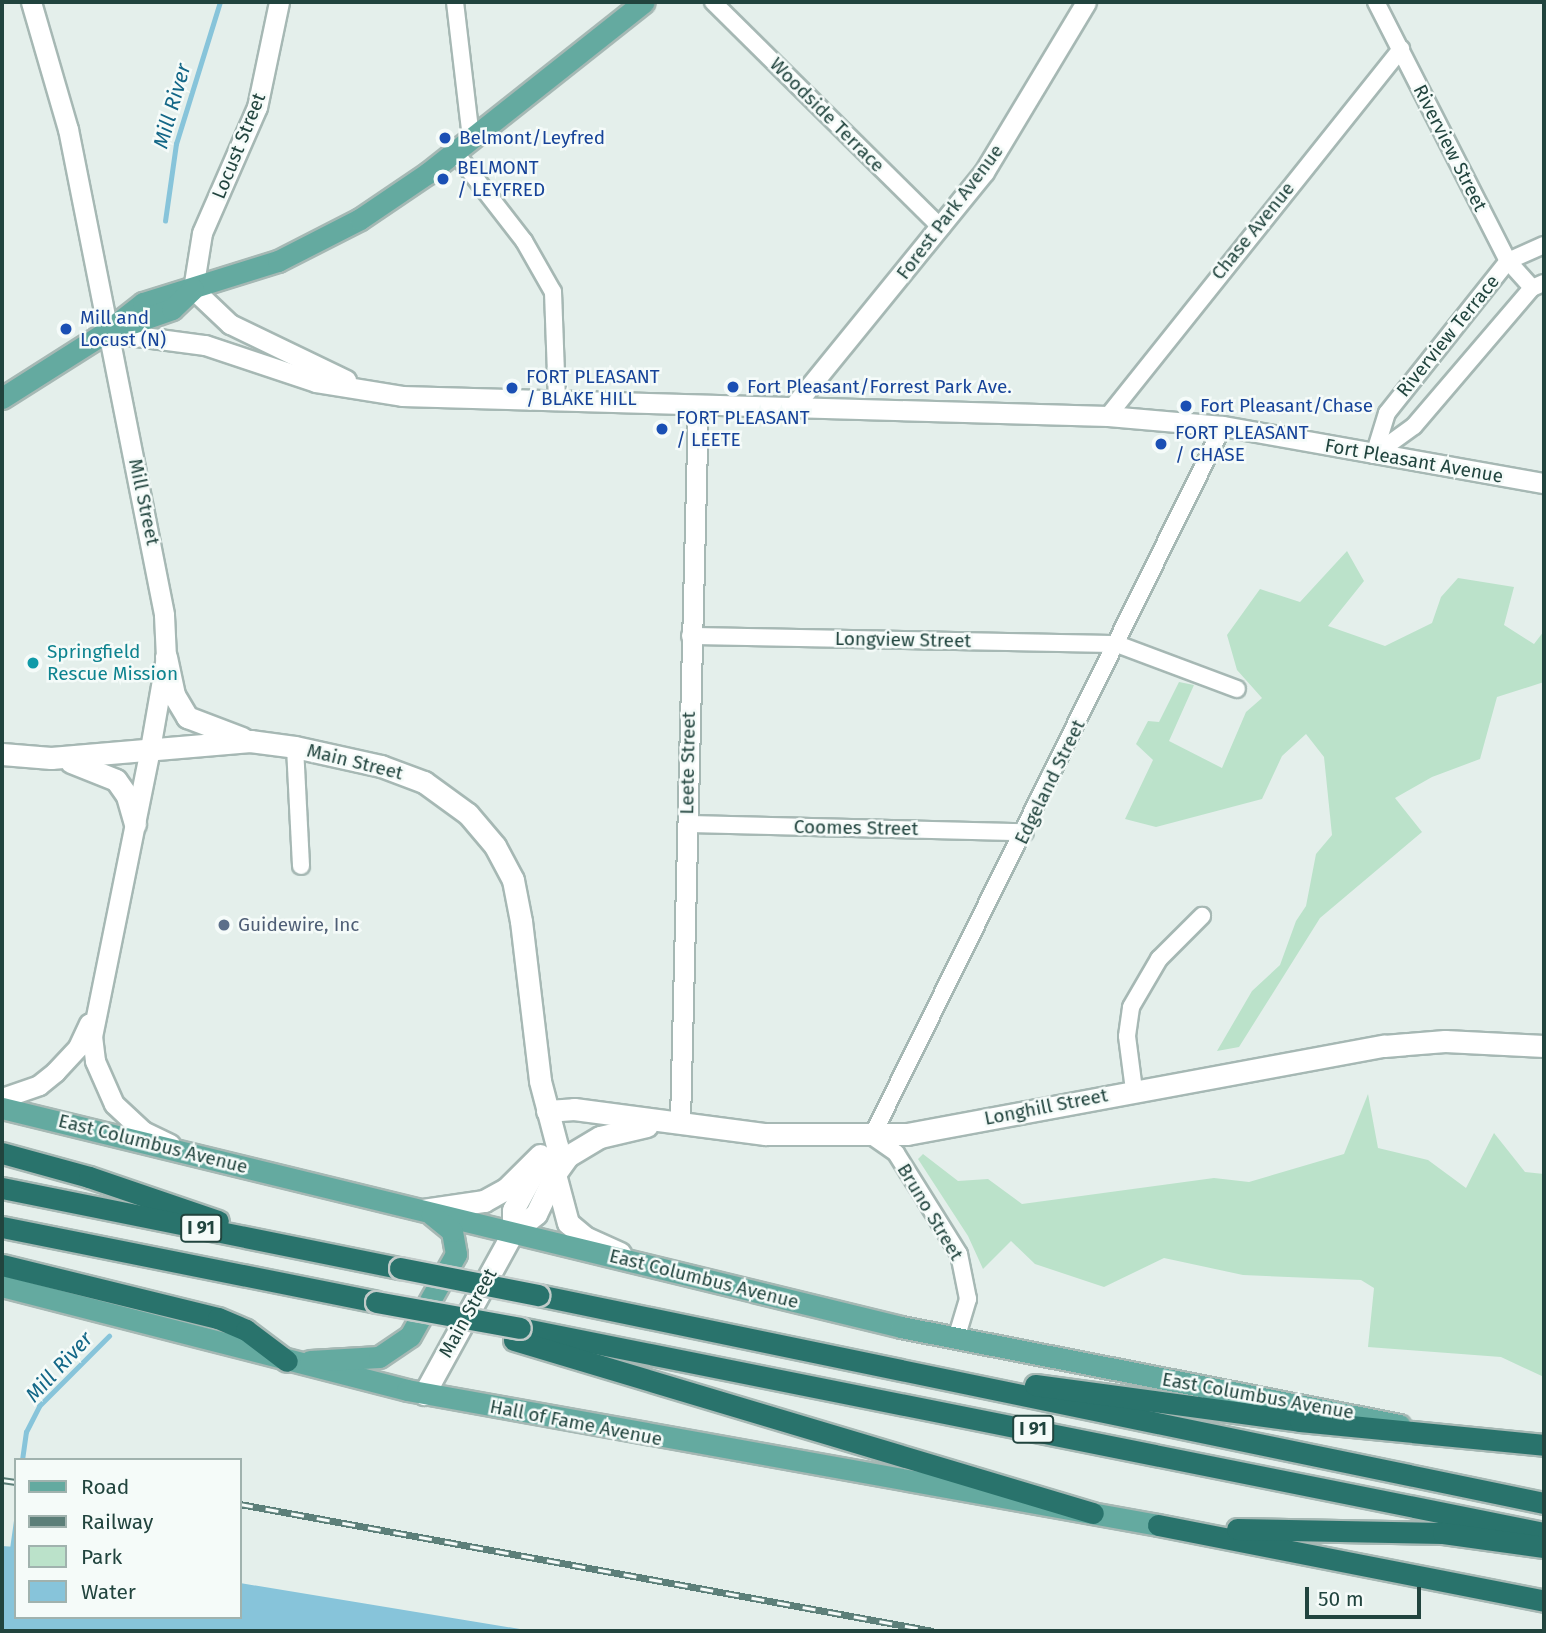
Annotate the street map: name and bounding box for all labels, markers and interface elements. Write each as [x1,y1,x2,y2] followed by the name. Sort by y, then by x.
[765,53,889,177] street label: Woodside Terrace
[148,61,196,151] water label: Mill River
[1408,81,1492,215] street label: Riverview Street
[207,90,271,202] street label: Locust Street
[459,127,605,149] place label: Belmont/Leyfred
[437,130,453,146] marker: Belmont/Leyfred
[892,140,1008,284] street label: Forest Park Avenue
[457,157,545,201] place label: BELMONT / LEYFRED
[435,171,451,187] marker: BELMONT / LEYFRED
[1207,178,1299,284] street label: Chase Avenue
[1392,271,1504,401] street label: Riverview Terrace
[80,307,166,351] place label: Mill and Locust (N)
[58,321,74,337] marker: Mill and Locust (N)
[526,366,660,410] place label: FORT PLEASANT / BLAKE HILL
[747,376,1012,398] place label: Fort Pleasant/Forrest Park Ave.
[725,379,741,395] marker: Fort Pleasant/Forrest Park Ave.
[504,380,520,396] marker: FORT PLEASANT / BLAKE HILL
[1200,395,1373,417] place label: Fort Pleasant/Chase
[1178,398,1194,414] marker: Fort Pleasant/Chase
[676,407,810,451] place label: FORT PLEASANT / LEETE
[654,421,670,437] marker: FORT PLEASANT / LEETE
[1175,422,1309,466] place label: FORT PLEASANT / CHASE
[1323,434,1505,488] street label: Fort Pleasant Avenue
[1153,436,1169,452] marker: FORT PLEASANT / CHASE
[124,457,164,547] street label: Mill Street
[835,627,971,653] street label: Longview Street
[47,641,178,685] place label: Springfield Rescue Mission
[25,655,41,671] marker: Springfield Rescue Mission
[676,711,700,815] street label: Leete Street
[1010,716,1090,848] street label: Edgeland Street
[305,739,405,785] street label: Main Street
[794,816,918,840] street label: Coomes Street
[238,914,359,936] place label: Guidewire, Inc
[216,917,232,933] marker: Guidewire, Inc
[982,1084,1110,1130] street label: Longhill Street
[56,1109,250,1179] street label: East Columbus Avenue
[892,1160,968,1264] street label: Bruno Street
[180,1213,222,1242] road number: I 91
[607,1244,801,1314] street label: East Columbus Avenue
[434,1265,502,1361] street label: Main Street
[20,1327,98,1407] water label: Mill River
[1160,1368,1356,1424] street label: East Columbus Avenue
[488,1395,664,1451] street label: Hall of Fame Avenue
[1012,1414,1054,1444] road number: I 91
[14,1458,242,1619] legend
[81,1474,129,1500] text: Road
[81,1509,153,1535] text: Railway
[81,1544,122,1570] text: Park
[1308,1574,1424,1618] scale bar
[81,1579,136,1605] text: Water
[1318,1586,1364,1612] text: 50 m

